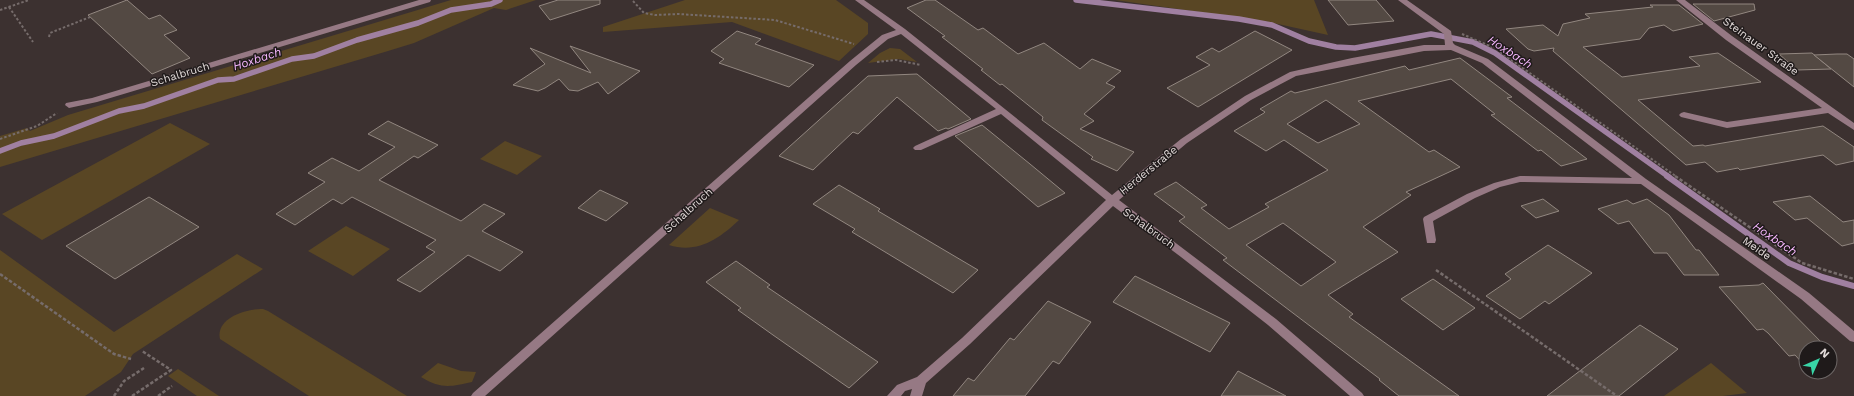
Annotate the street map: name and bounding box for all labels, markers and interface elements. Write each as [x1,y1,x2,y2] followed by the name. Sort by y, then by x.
[1720,15,1801,78] street label: Steinauer Straße
[1485,32,1535,72] water label: Hoxbach
[231,45,283,73] water label: Hoxbach
[149,59,211,90] street label: Schalbruch
[1117,143,1180,198] street label: Herderstraße
[661,185,715,236] street label: Schalbruch
[1120,205,1177,252] street label: Schalbruch
[1750,219,1800,259] water label: Hoxbach
[1740,234,1773,263] street label: Meide
[1798,340,1838,380] north arrow
[1817,346,1832,361] text: N

